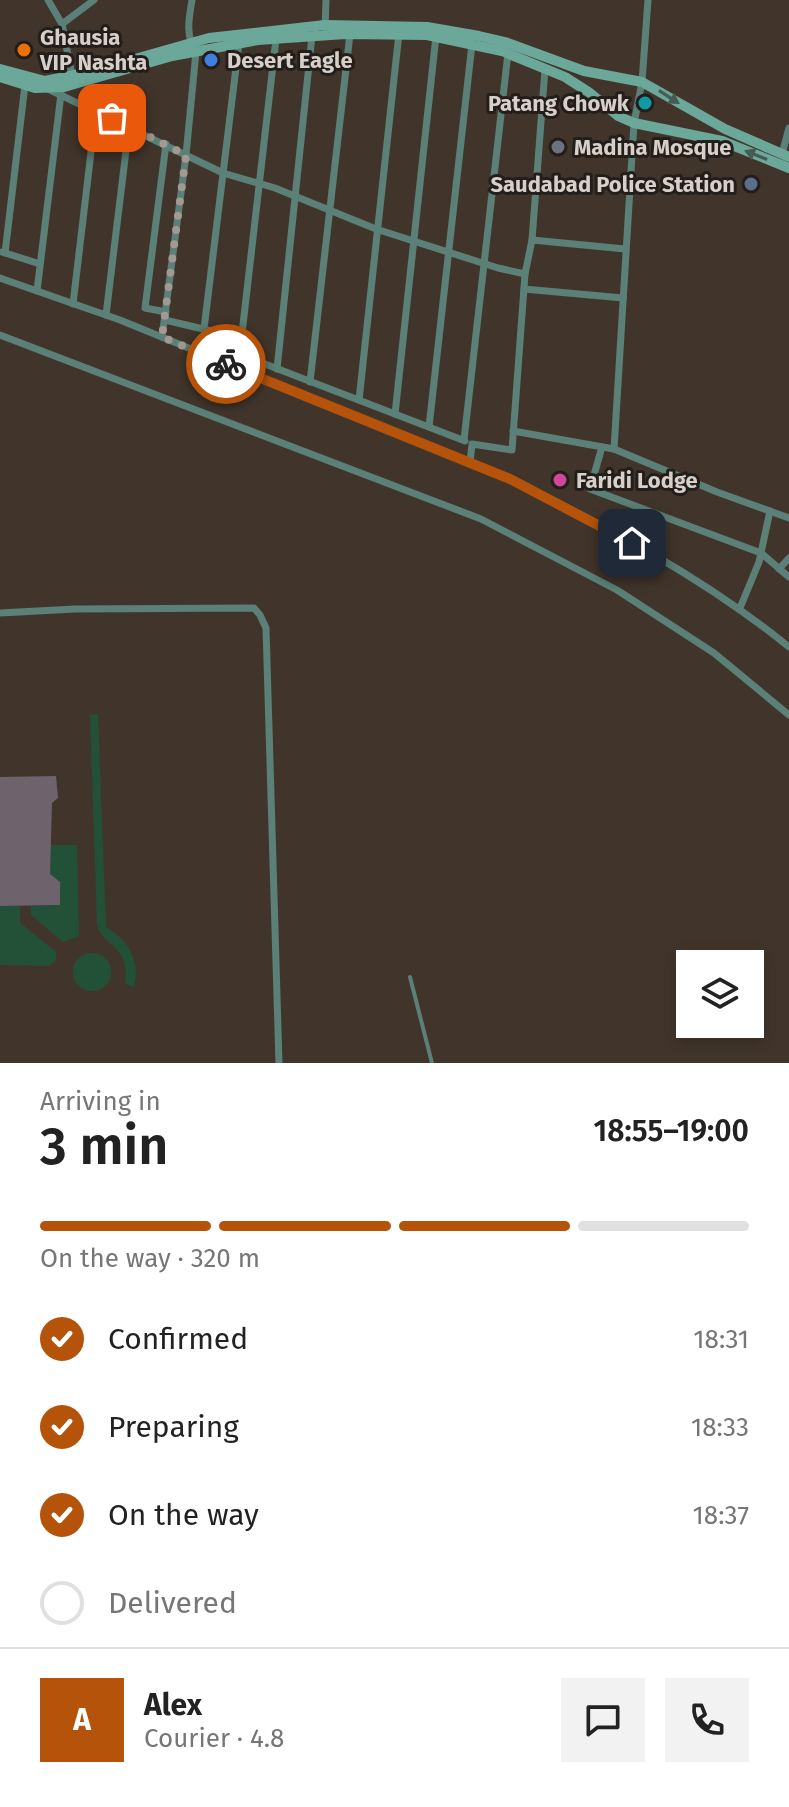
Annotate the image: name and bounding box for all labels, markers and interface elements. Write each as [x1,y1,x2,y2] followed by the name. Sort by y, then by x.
[39,24,147,76] place label: Ghausia VIP Nashta
[15,41,33,59] marker: Ghausia VIP Nashta
[227,47,353,74] place label: Desert Eagle
[202,51,220,69] marker: Desert Eagle
[78,84,146,152] pin
[488,90,630,117] place label: Patang Chowk
[658,90,680,104] one-way arrow
[636,94,654,112] marker: Patang Chowk
[90,96,134,140] icon: bag
[574,134,731,161] place label: Madina Mosque
[549,138,567,156] marker: Madina Mosque
[744,148,768,161] one-way arrow
[490,171,735,198] place label: Saudabad Police Station
[742,175,760,193] marker: Saudabad Police Station
[186,324,266,404] courier
[204,342,248,386] icon: bike
[576,467,698,494] place label: Faridi Lodge
[551,471,569,489] marker: Faridi Lodge
[598,509,666,577] pin
[610,521,654,565] icon: home
[676,950,764,1038] map controls
[676,950,764,1038] button: layers
[40,1086,161,1117] text: Arriving in
[594,1113,749,1149] text: 18:55–19:00
[40,1115,168,1178] text: 3 min
[40,1243,260,1274] text: On the way · 320 m
[40,1317,84,1361] icon: check
[108,1321,248,1357] text: Confirmed
[693,1324,749,1355] text: 18:31
[40,1405,84,1449] icon: check
[108,1409,239,1445] text: Preparing
[691,1412,749,1443] text: 18:33
[40,1493,84,1537] icon: check
[108,1497,259,1533] text: On the way
[693,1500,749,1531] text: 18:37
[108,1585,237,1621] text: Delivered
[561,1678,645,1762] button: chat
[665,1678,749,1762] button: phone
[144,1687,202,1723] text: Alex
[73,1702,91,1738] text: A
[144,1723,284,1754] text: Courier · 4.8

